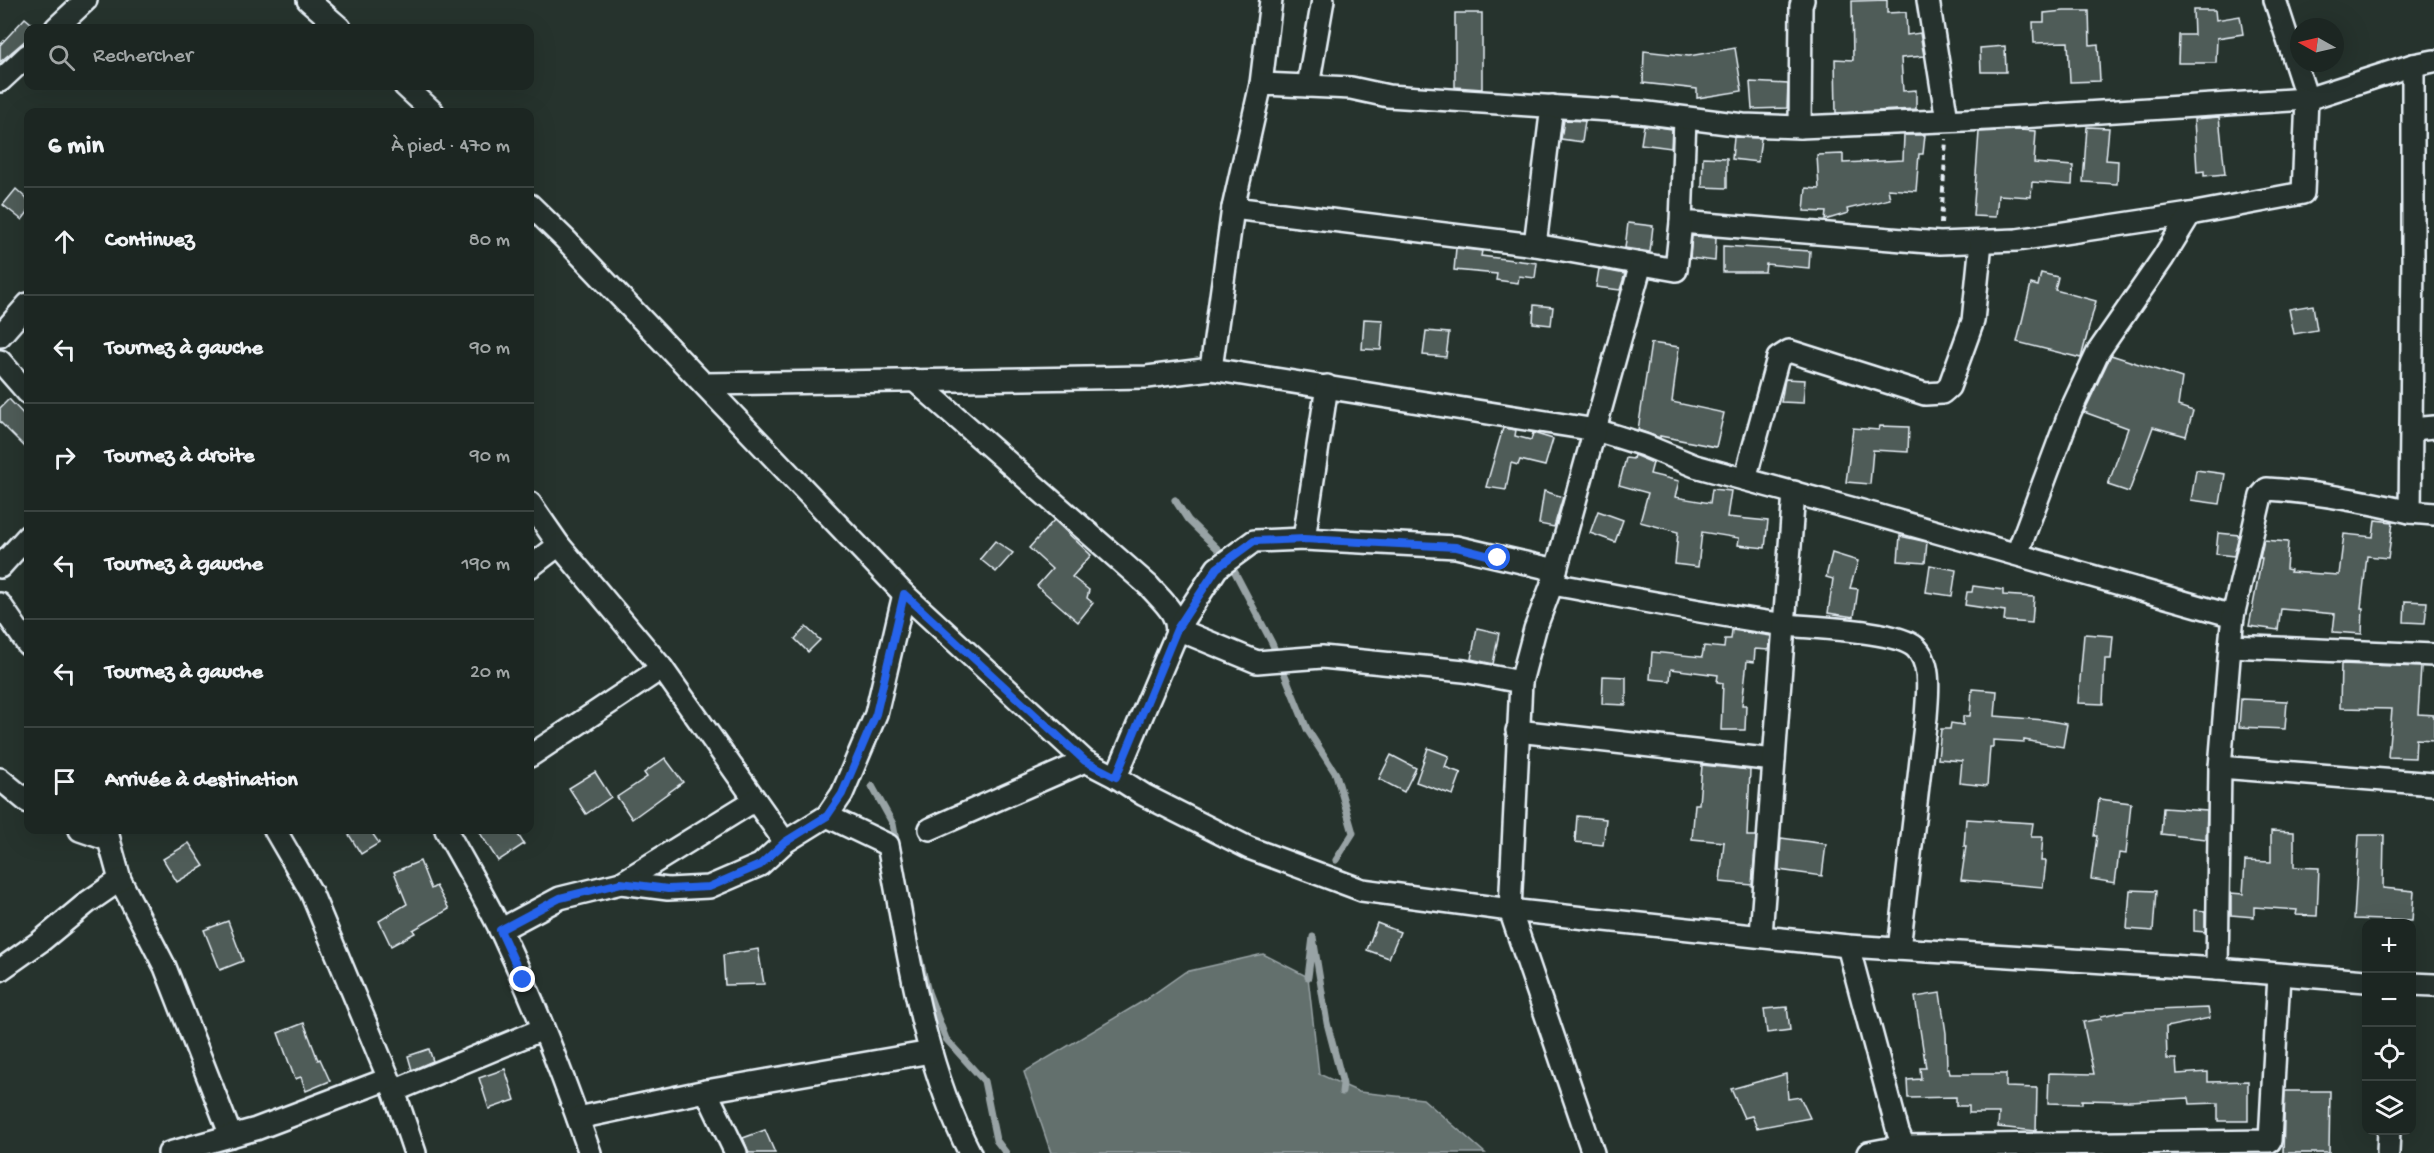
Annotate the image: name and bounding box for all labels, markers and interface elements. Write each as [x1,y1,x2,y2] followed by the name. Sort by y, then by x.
[2290,18,2344,72] north arrow
[24,24,534,90] search box
[45,41,78,74] icon: search
[93,44,193,70] text: Rechercher
[48,132,104,163] text: 6 min
[391,136,510,159] text: À pied · 470 m
[48,225,81,258] icon: ahead
[105,228,194,254] text: Continuez
[469,230,510,253] text: 80 m
[48,333,81,366] icon: left
[105,336,263,362] text: Tournez à gauche
[470,338,510,361] text: 90 m
[48,441,81,474] icon: right
[105,444,254,470] text: Tournez à droite
[470,446,510,469] text: 90 m
[1484,544,1510,570] route start
[48,549,81,582] icon: left
[105,552,263,578] text: Tournez à gauche
[462,554,510,577] text: 190 m
[48,657,81,690] icon: left
[105,660,263,686] text: Tournez à gauche
[470,662,510,685] text: 20 m
[48,765,81,798] icon: arrive
[105,768,298,794] text: Arrivée à destination
[2362,919,2416,1135] map controls
[2362,919,2416,973] button: +
[509,966,535,992] route end
[2362,973,2416,1027] button: −
[2362,1027,2416,1081] button: locate
[2362,1081,2416,1135] button: layers

